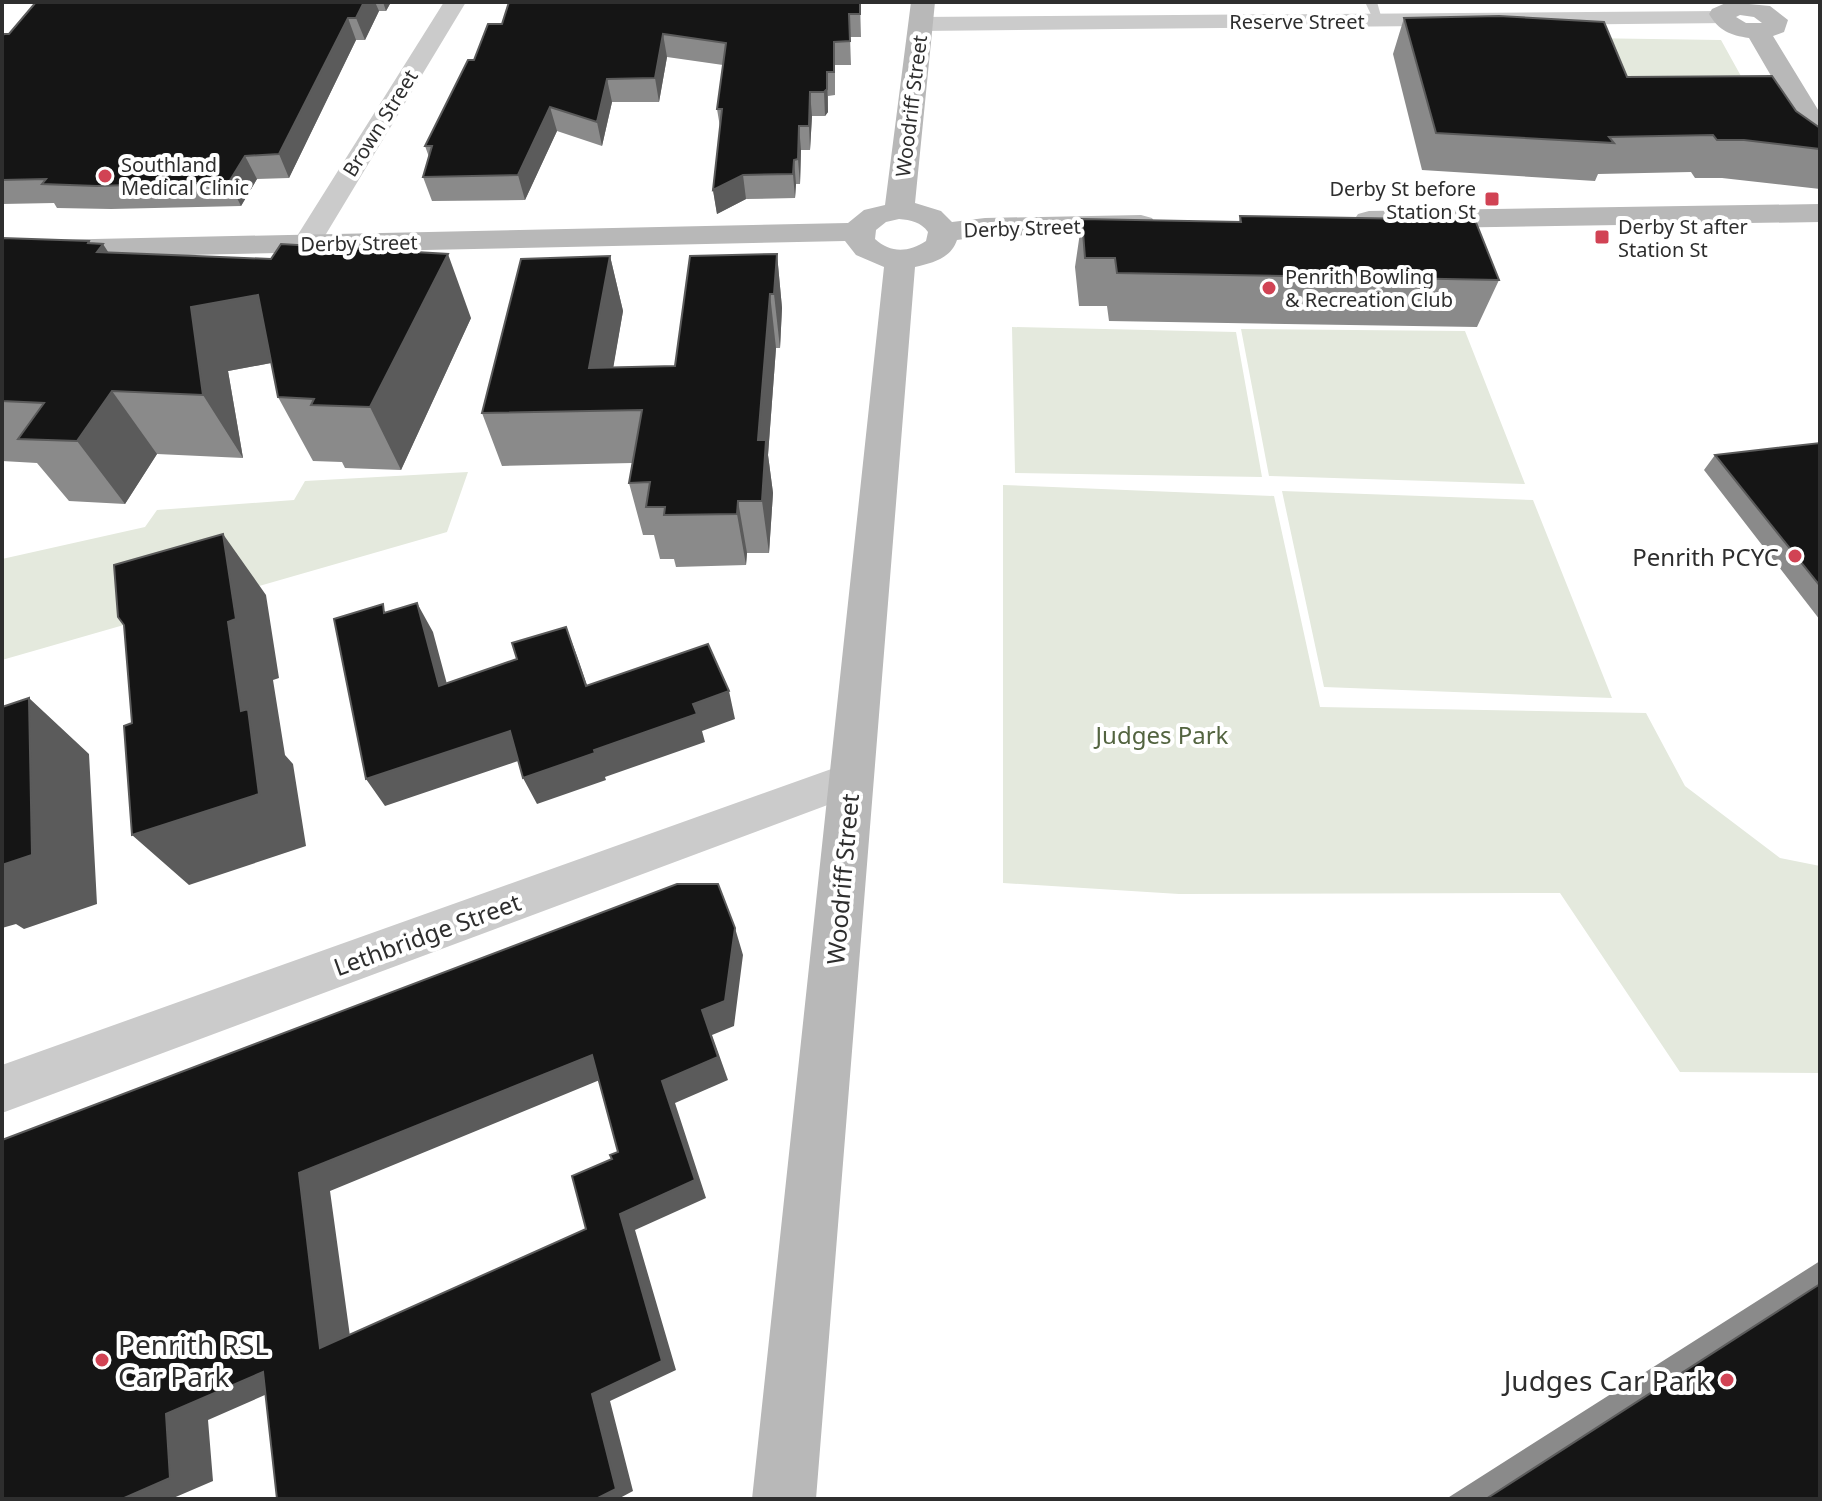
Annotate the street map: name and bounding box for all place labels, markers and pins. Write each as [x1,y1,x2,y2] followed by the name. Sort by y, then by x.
[121,151,249,201] place label: Southland Medical Clinic
[96,167,114,185] marker: Southland Medical Clinic
[1329,175,1476,225] place label: Derby St before Station St
[1483,190,1501,208] marker: Derby St before Station St
[1618,213,1748,263] place label: Derby St after Station St
[1593,228,1611,246] marker: Derby St after Station St
[1285,263,1453,313] place label: Penrith Bowling & Recreation Club
[1260,279,1278,297] marker: Penrith Bowling & Recreation Club
[1632,540,1779,573] place label: Penrith PCYC
[1786,547,1804,565] marker: Penrith PCYC
[118,1325,269,1395] place label: Penrith RSL Car Park
[93,1351,111,1369] marker: Penrith RSL Car Park
[1501,1361,1711,1399] place label: Judges Car Park
[1718,1371,1736,1389] marker: Judges Car Park

